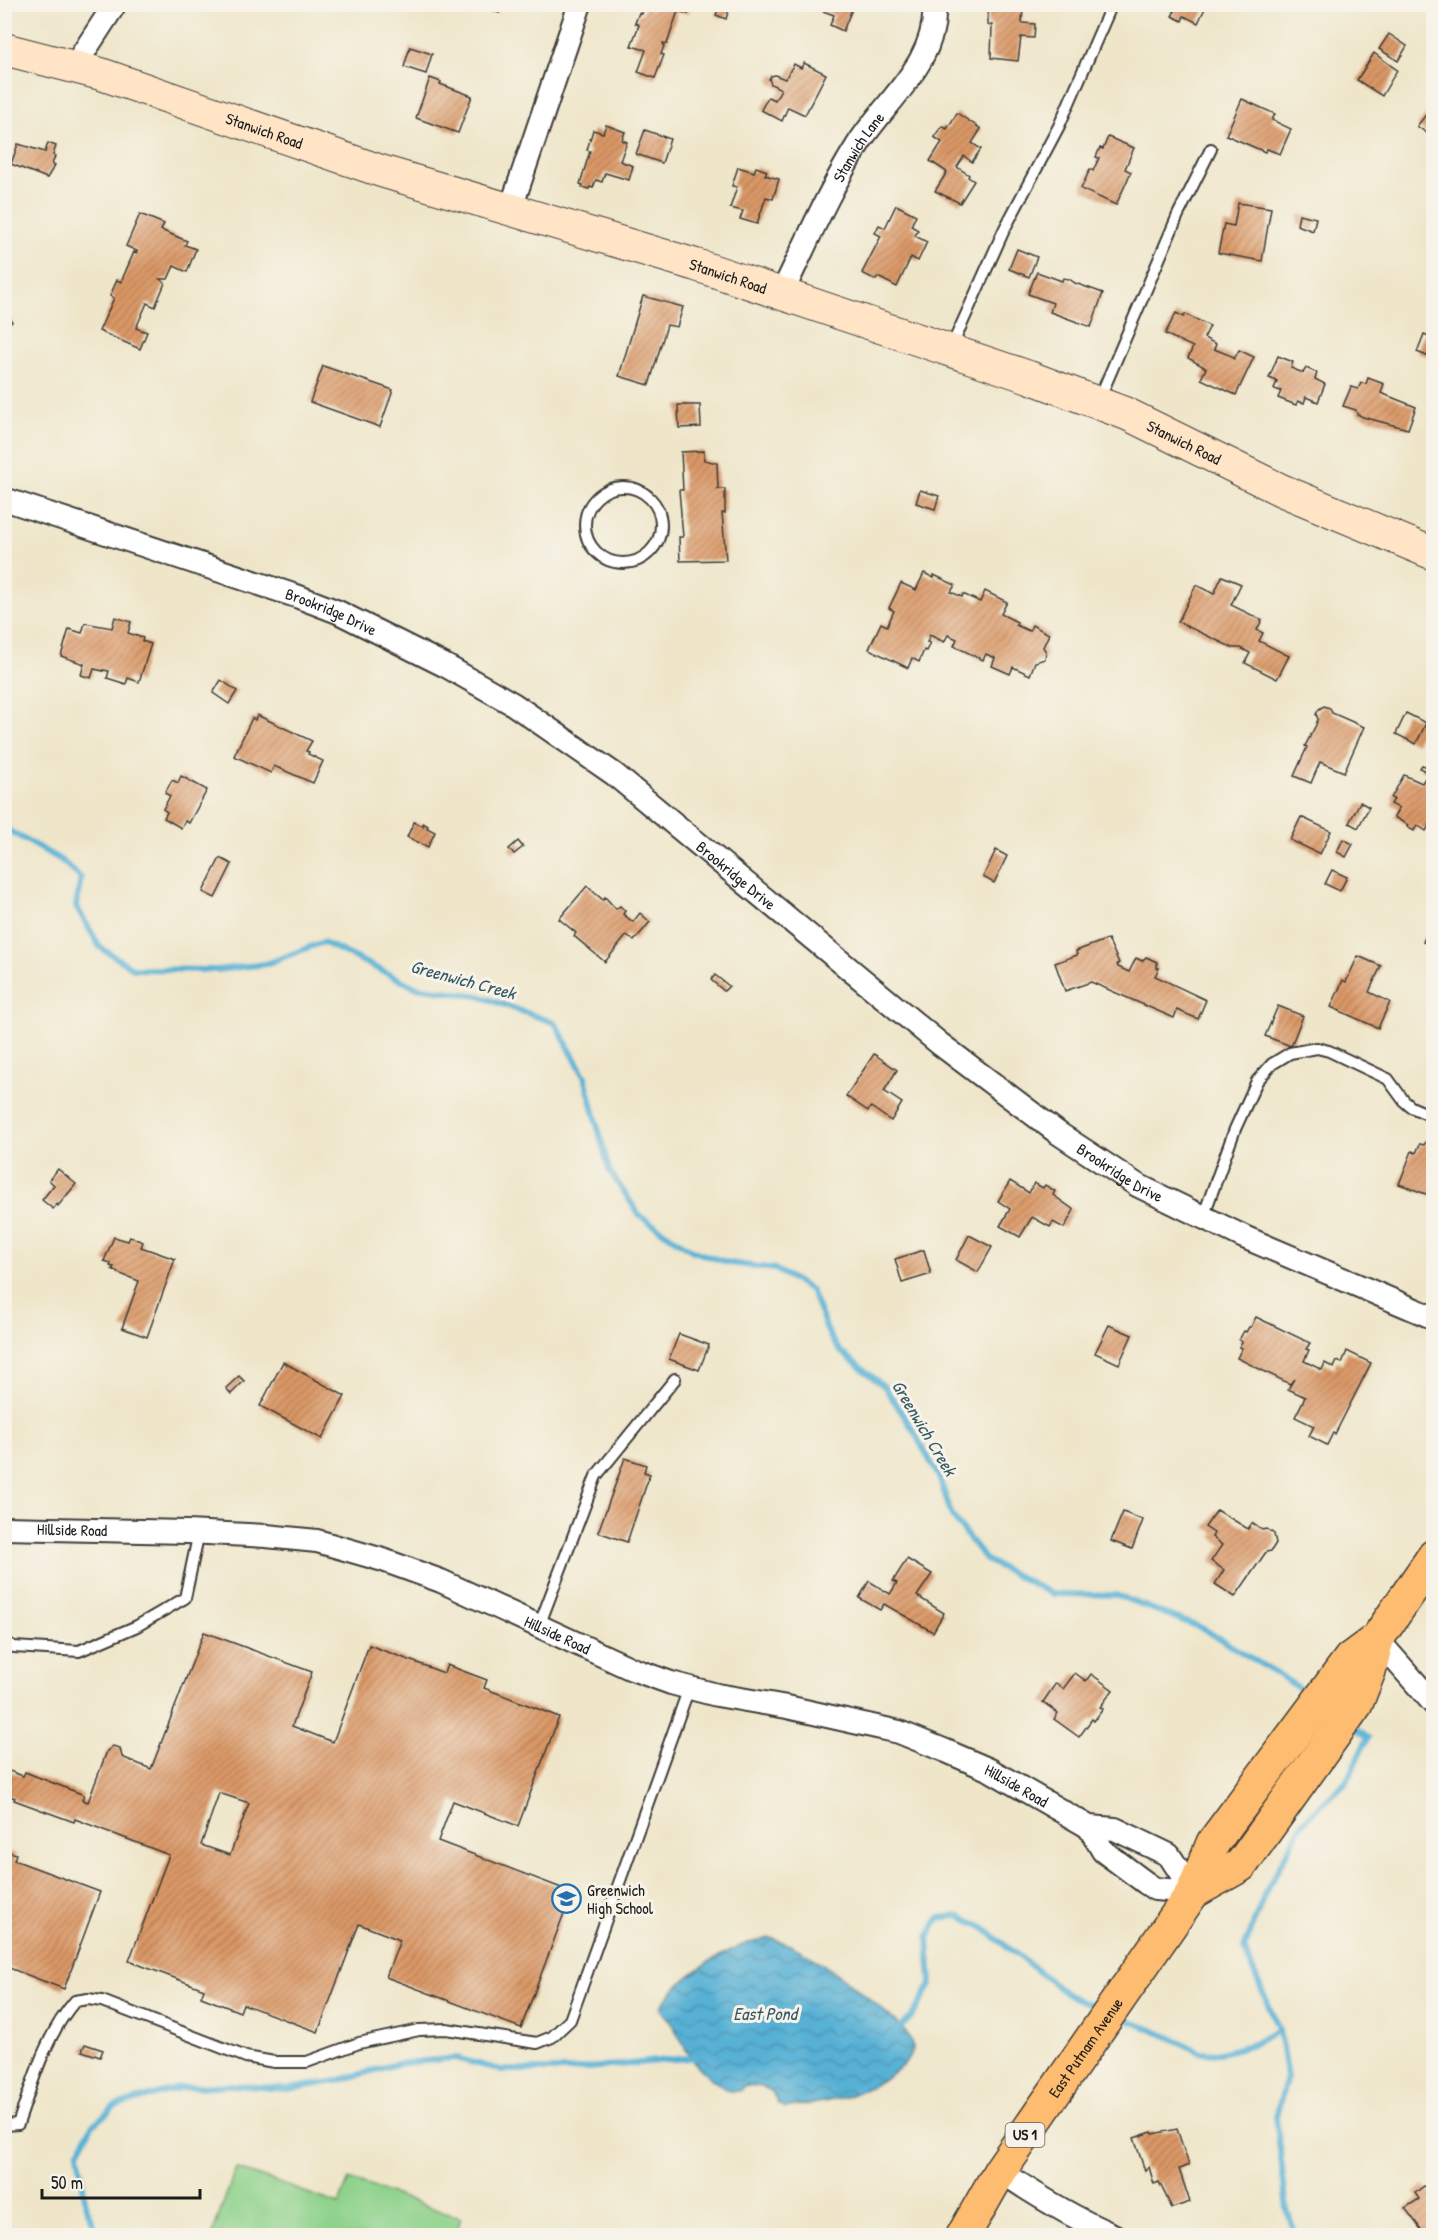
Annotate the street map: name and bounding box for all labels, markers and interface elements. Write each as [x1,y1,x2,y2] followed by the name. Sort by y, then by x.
[223,107,306,154] street label: Stanwich Road
[827,107,890,186] street label: Stanwich Lane
[687,253,770,299] street label: Stanwich Road
[1143,415,1225,470] street label: Stanwich Road
[283,582,381,641] street label: Brookridge Drive
[692,836,781,915] street label: Brookridge Drive
[408,954,520,1006] water label: Greenwich Creek
[1073,1138,1167,1207] street label: Brookridge Drive
[886,1375,964,1482] water label: Greenwich Creek
[37,1518,107,1541] street label: Hillside Road
[521,1610,594,1659] street label: Hillside Road
[981,1758,1052,1812] street label: Hillside Road
[587,1879,654,1919] place label: Greenwich High School
[550,1883,582,1915] school or university icon: Greenwich High School
[1043,1993,1128,2102] street label: East Putnam Avenue
[733,2001,800,2026] water label: East Pond
[1006,2123,1044,2147] road number: US 1
[42,2162,200,2200] scale bar
[51,2170,83,2195] text: 50 m

